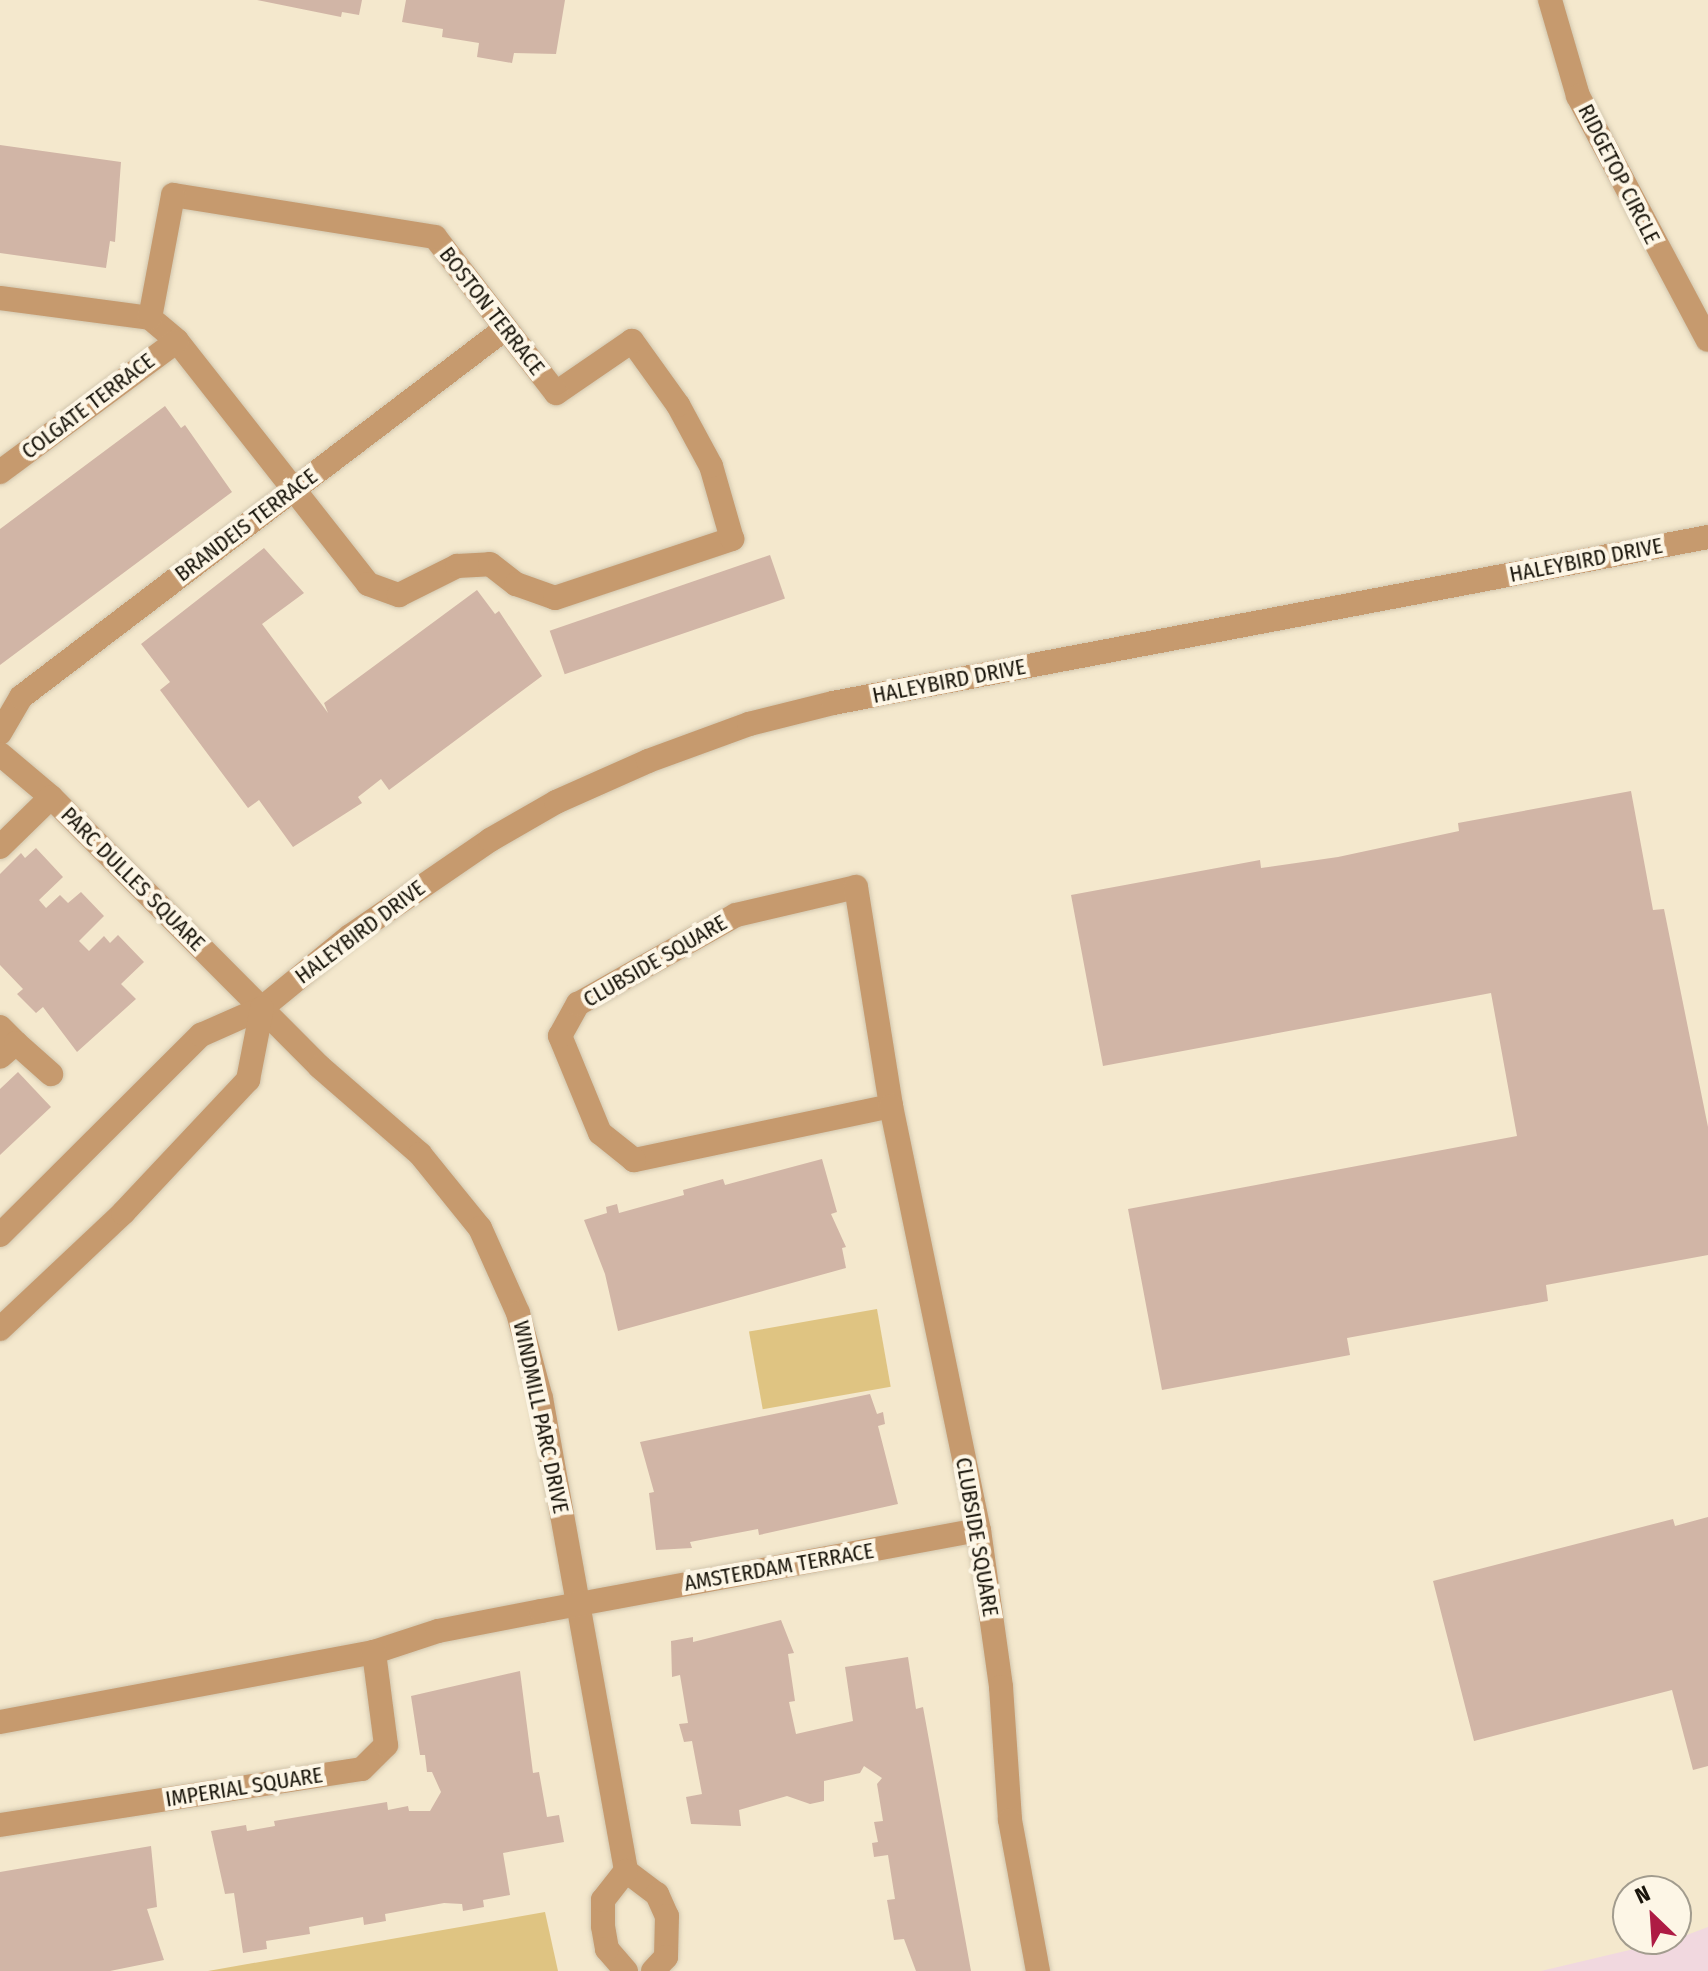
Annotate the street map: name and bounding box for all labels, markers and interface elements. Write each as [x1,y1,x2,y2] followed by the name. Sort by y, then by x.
[1572,100,1666,248] street label: RIDGETOP CIRCLE
[434,242,550,380] street label: BOSTON TERRACE
[16,347,160,465] street label: COLGATE TERRACE
[170,463,322,587] street label: BRANDEIS TERRACE
[1507,532,1665,588] street label: HALEYBIRD DRIVE
[870,653,1028,709] street label: HALEYBIRD DRIVE
[56,802,210,956] street label: PARC DULLES SQUARE
[290,875,430,989] street label: HALEYBIRD DRIVE
[579,909,731,1013] street label: CLUBSIDE SQUARE
[508,1318,574,1516] street label: WINDMILL PARC DRIVE
[950,1455,1004,1619] street label: CLUBSIDE SQUARE
[682,1537,876,1597] street label: AMSTERDAM TERRACE
[164,1762,324,1812] street label: IMPERIAL SQUARE
[1612,1875,1692,1955] north arrow
[1631,1880,1654,1910] text: N

